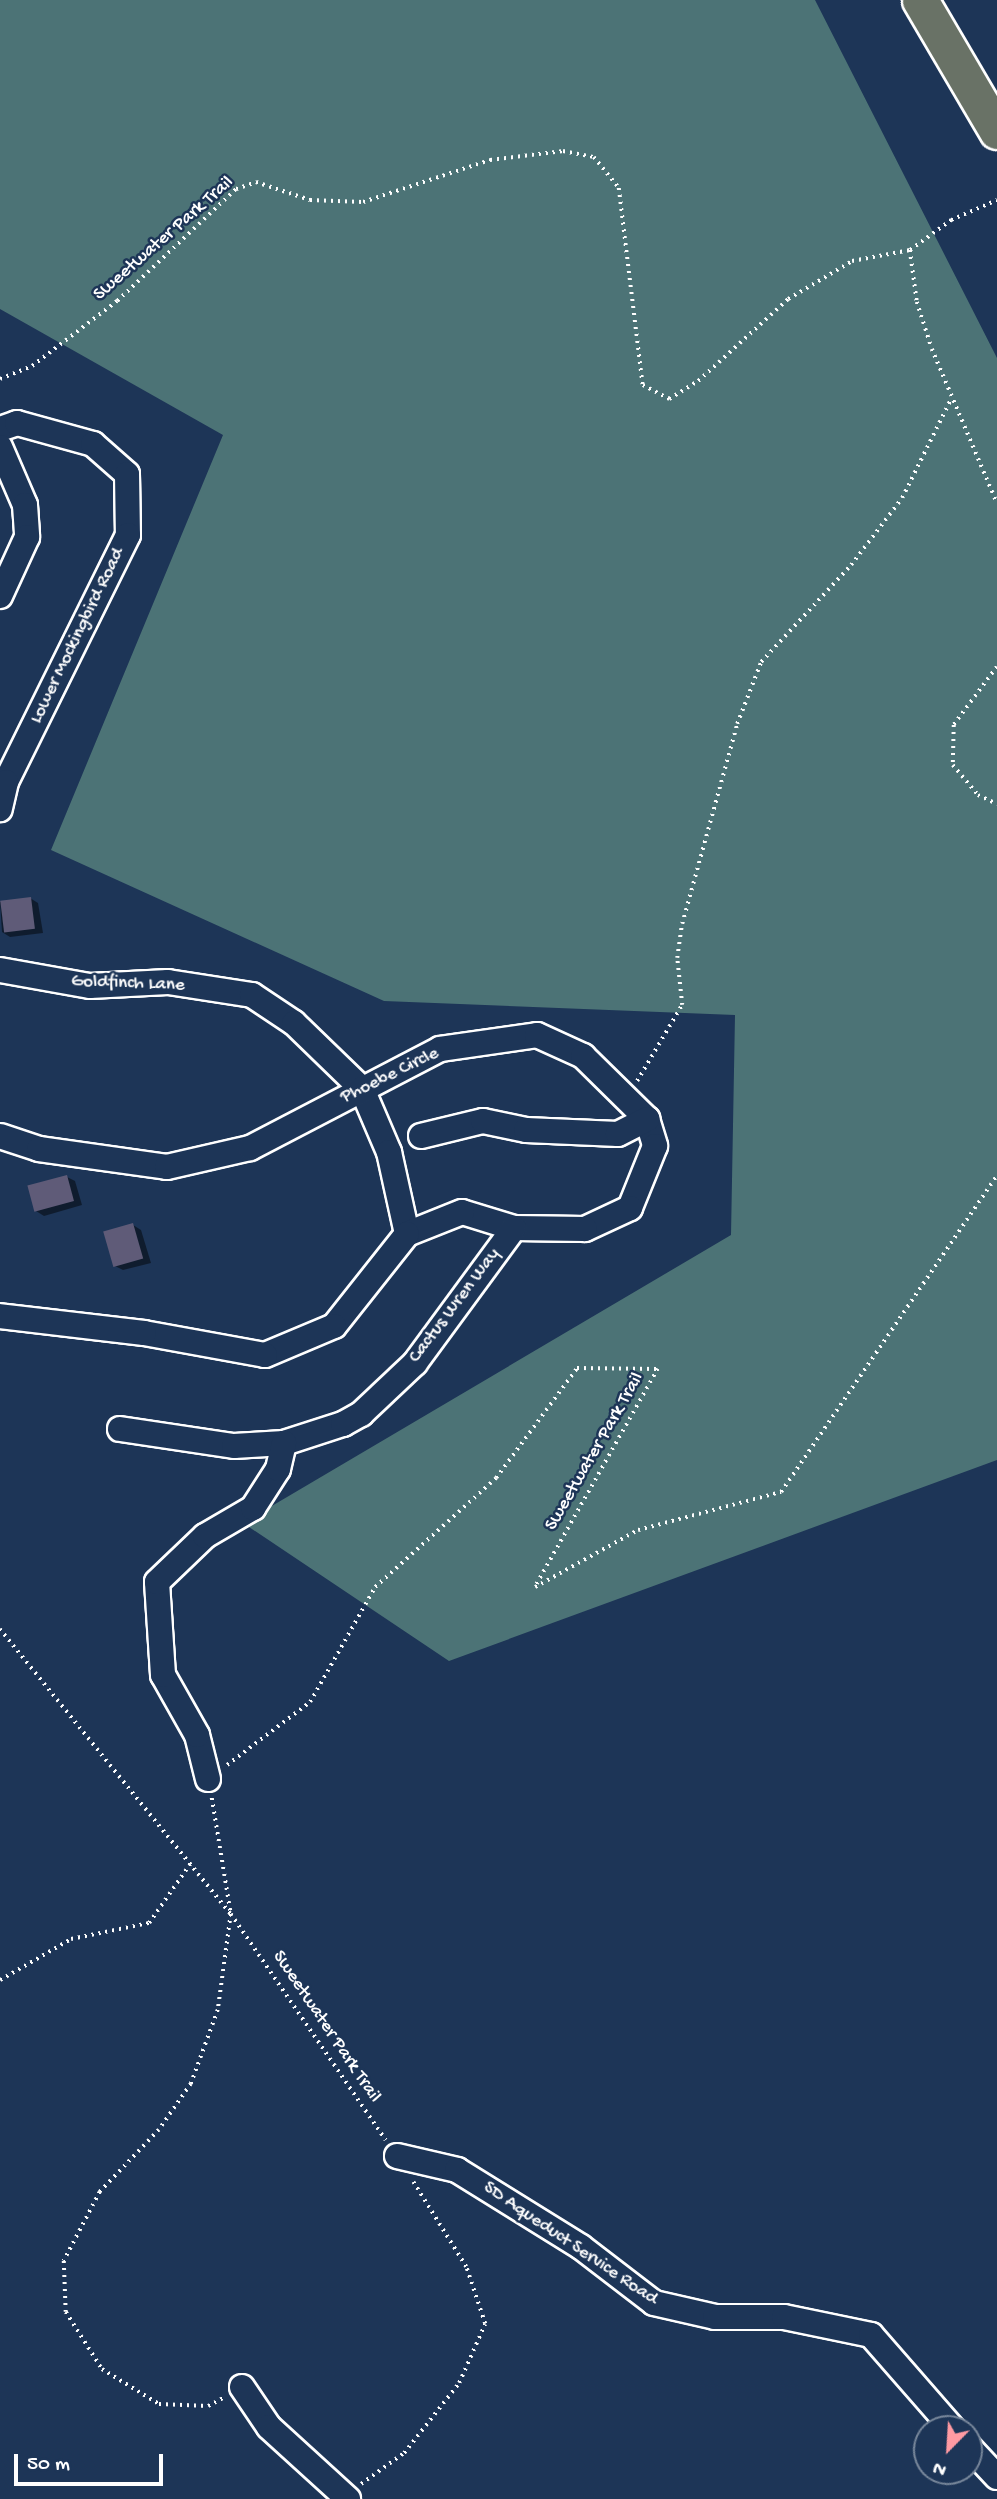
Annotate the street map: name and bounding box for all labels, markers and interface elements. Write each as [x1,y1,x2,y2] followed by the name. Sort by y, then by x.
[89,172,239,306] street label: Sweetwater Park Trail
[26,544,130,728] street label: Lower Mockingbird Road
[71,971,185,997] street label: Goldfinch Lane
[337,1042,443,1110] street label: Phoebe Circle
[404,1244,506,1368] street label: Cactus Wren Way
[540,1369,650,1535] street label: Sweetwater Park Trail
[267,1947,385,2107] street label: Sweetwater Park Trail
[478,2177,662,2311] street label: SD Aqueduct Service Road
[913,2415,983,2485] north arrow
[18,2440,166,2484] scale bar
[27,2453,70,2478] text: 50 m
[930,2455,950,2481] text: N

